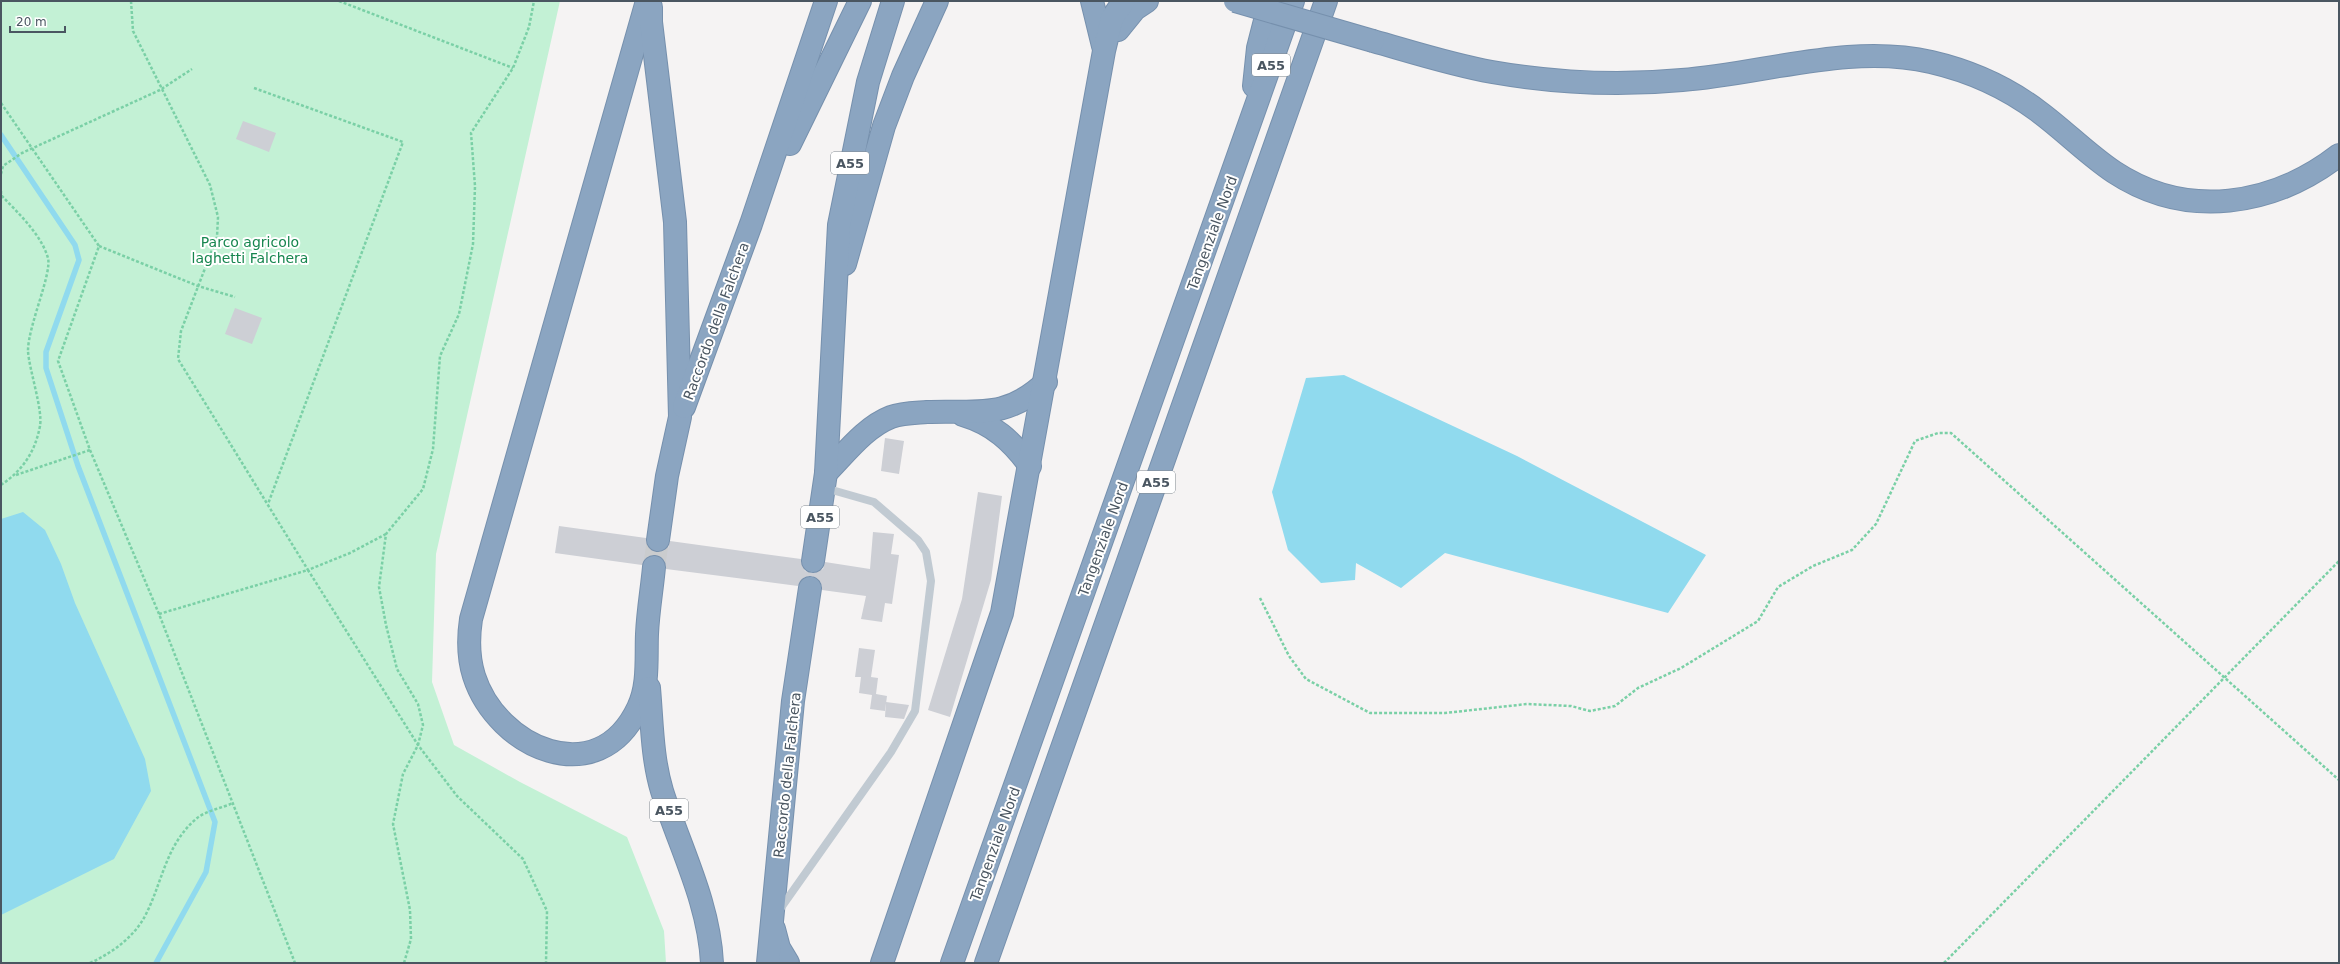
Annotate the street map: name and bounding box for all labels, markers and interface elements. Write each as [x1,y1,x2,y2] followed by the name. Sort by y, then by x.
[10,8,65,34] scale bar
[16,15,47,29] text: 20 m
[1252,54,1290,76] road number: A55
[831,152,869,174] road number: A55
[1184,174,1240,293] street label: Tangenziale Nord
[192,234,308,266] park label: Parco agricolo laghetti Falchera
[680,240,752,402] street label: Raccordo della Falchera
[1137,471,1175,493] road number: A55
[1075,480,1131,599] street label: Tangenziale Nord
[801,506,839,528] road number: A55
[770,691,804,859] street label: Raccordo della Falchera
[967,785,1023,904] street label: Tangenziale Nord
[650,799,688,821] road number: A55

